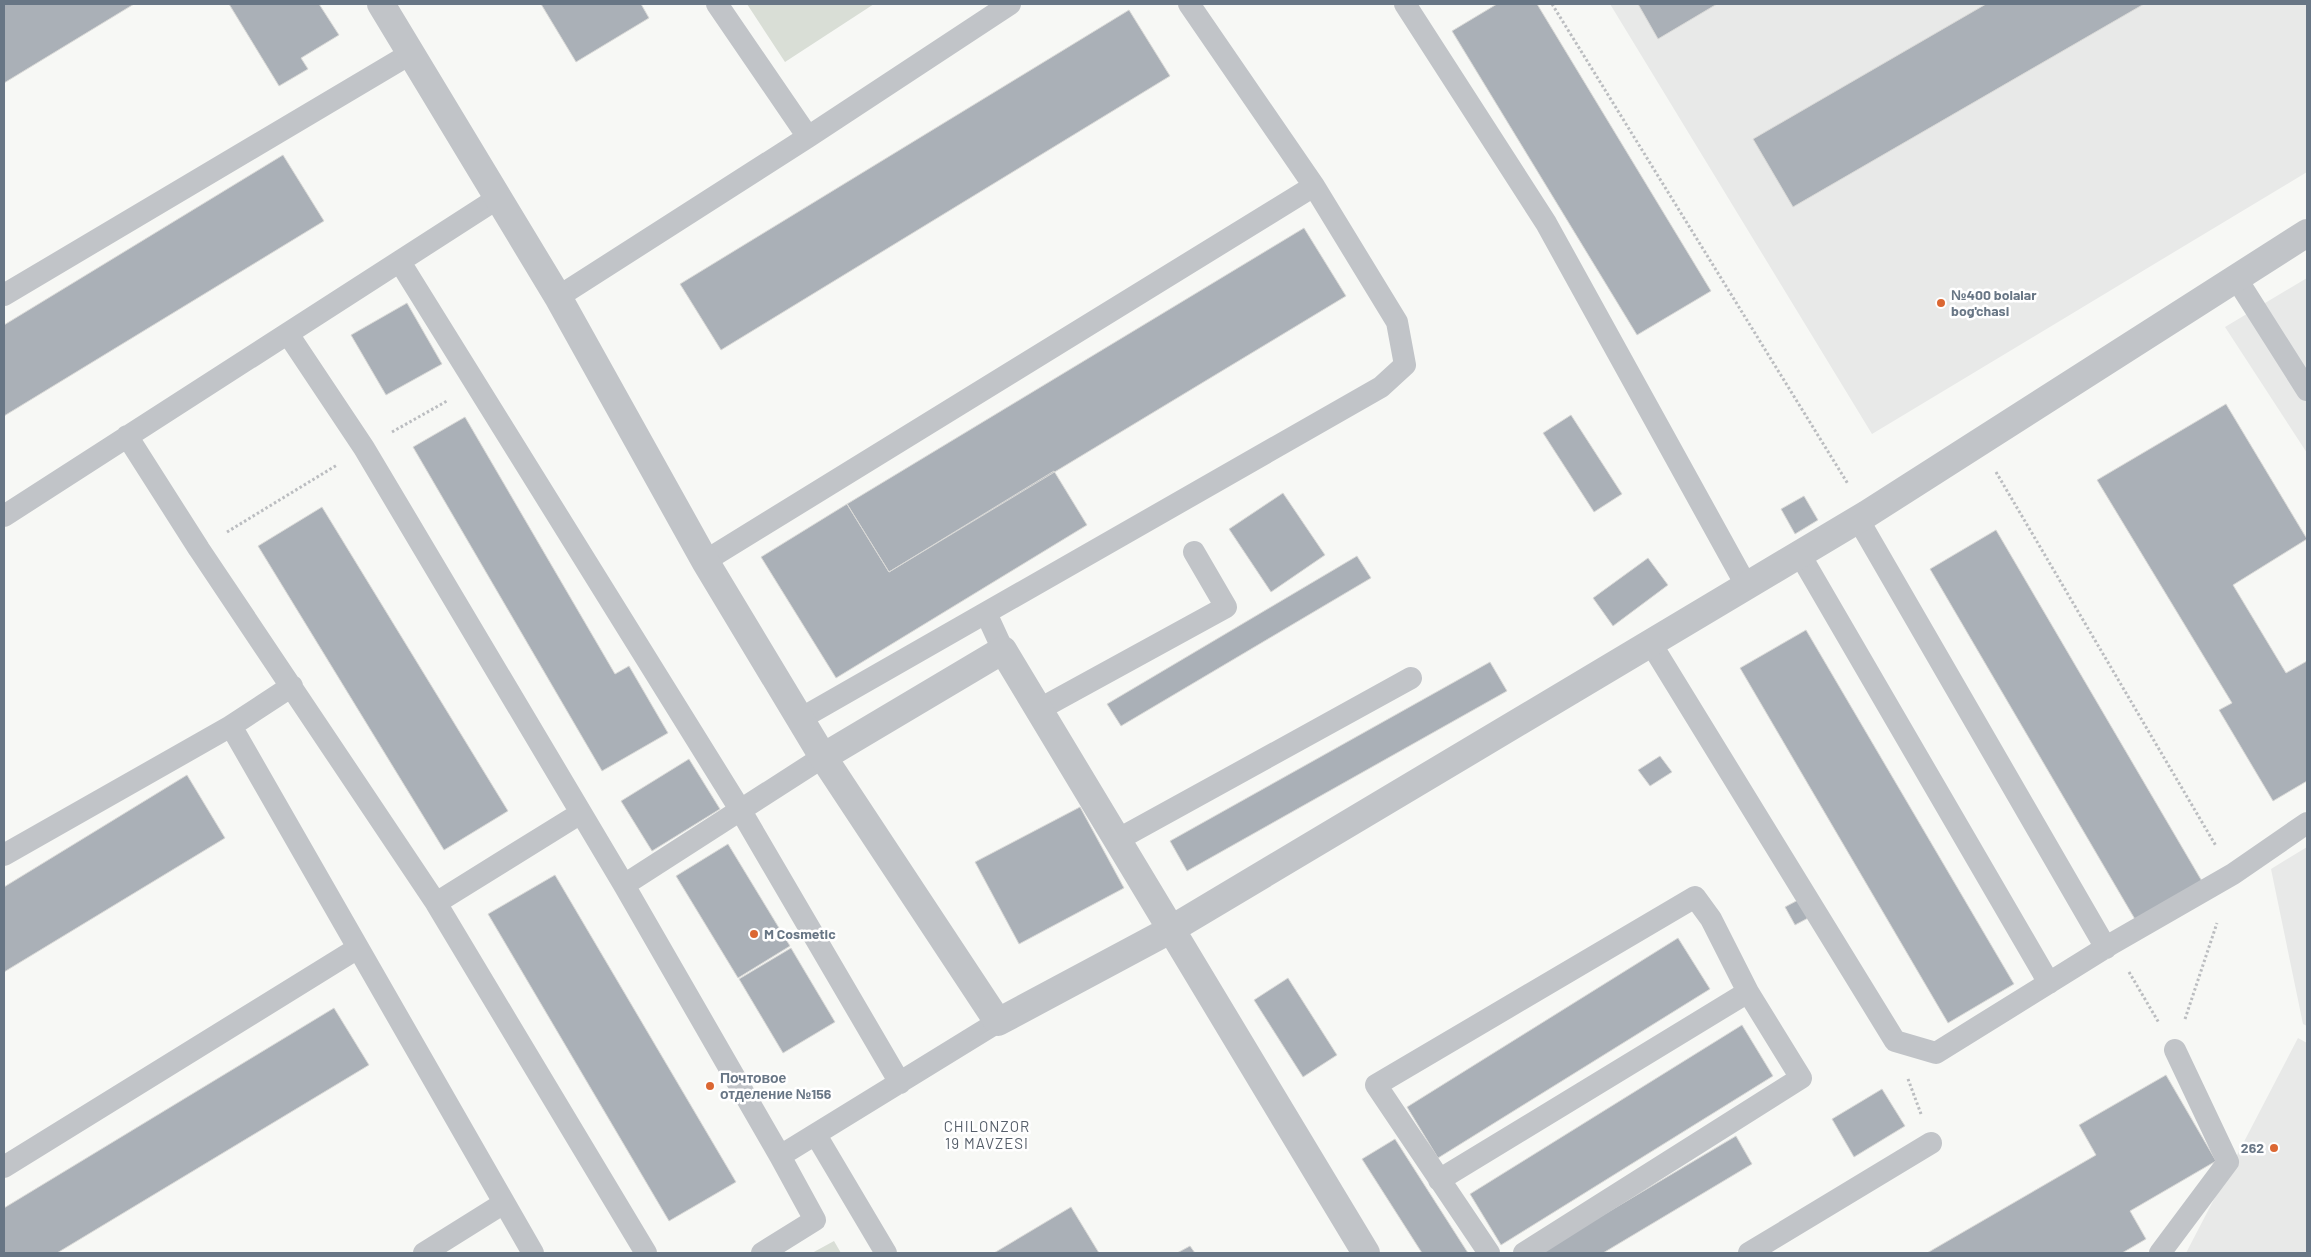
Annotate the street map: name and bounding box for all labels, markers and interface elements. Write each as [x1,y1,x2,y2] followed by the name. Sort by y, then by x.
[1951,286,2037,319] place label: №400 bolalar bog'chasi
[1935,297,1947,309] marker: №400 bolalar bog'chasi
[764,925,836,942] place label: M Cosmetic
[748,928,760,940] marker: M Cosmetic
[720,1069,832,1102] place label: Почтовое отделение №156
[704,1080,716,1092] marker: Почтовое отделение №156
[944,1117,1030,1152] district label: CHILONZOR 19 MAVZESI
[2241,1139,2264,1156] place label: 262
[2268,1142,2280,1154] marker: 262

